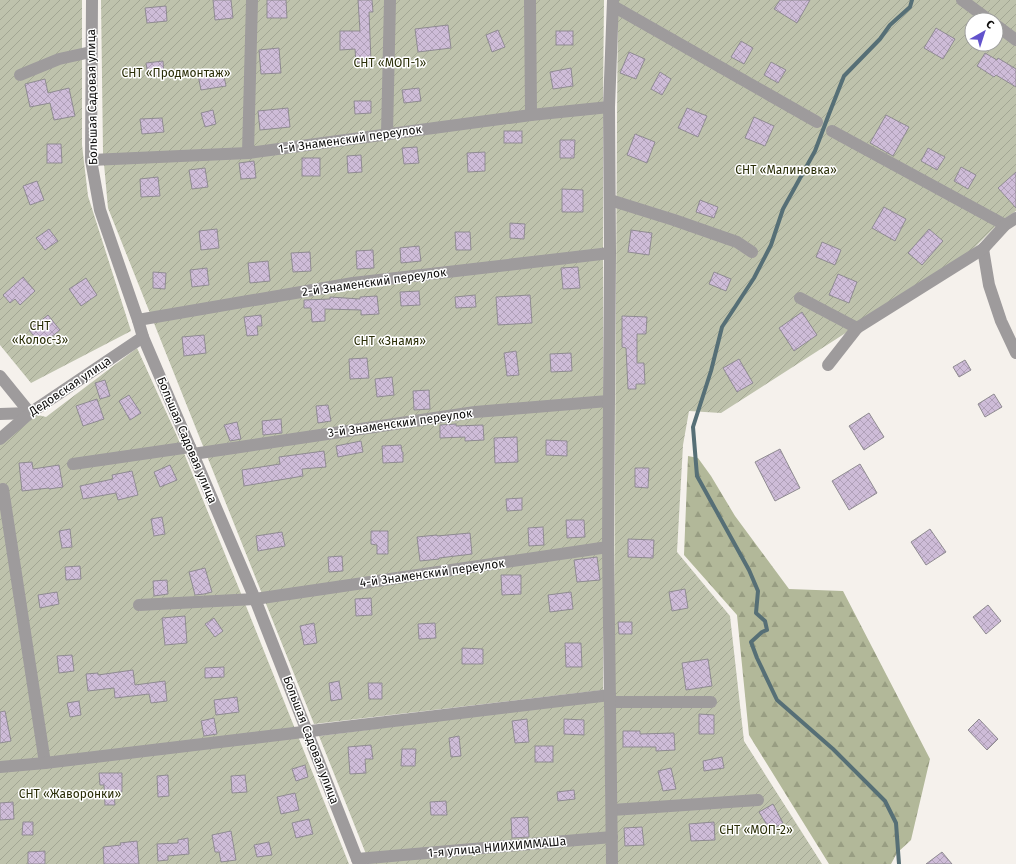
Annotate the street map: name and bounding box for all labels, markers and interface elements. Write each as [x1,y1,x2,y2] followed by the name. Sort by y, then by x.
[964,12,1004,52] north arrow
[983,18,997,32] text: С
[84,29,100,165] street label: Большая Садовая улица
[354,56,427,70] park label: СНТ «МОП-1»
[121,66,231,80] park label: СНТ «Продмонтаж»
[277,122,423,156] street label: 1-й Знаменский переулок
[735,163,837,177] park label: СНТ «Малиновка»
[301,265,448,299] street label: 2-й Знаменский переулок
[12,319,69,347] park label: СНТ «Колос-3»
[354,334,426,348] park label: СНТ «Знамя»
[26,353,114,419] street label: Дедовская улица
[154,375,220,505] street label: Большая Садовая улица
[327,406,474,440] street label: 3-й Знаменский переулок
[359,556,506,590] street label: 4-й Знаменский переулок
[280,674,342,806] street label: Большая Садовая улица
[19,787,122,801] park label: СНТ «Жаворонки»
[719,823,793,837] park label: СНТ «МОП-2»
[427,834,567,860] street label: 1-я улица НИИХИММАШа

